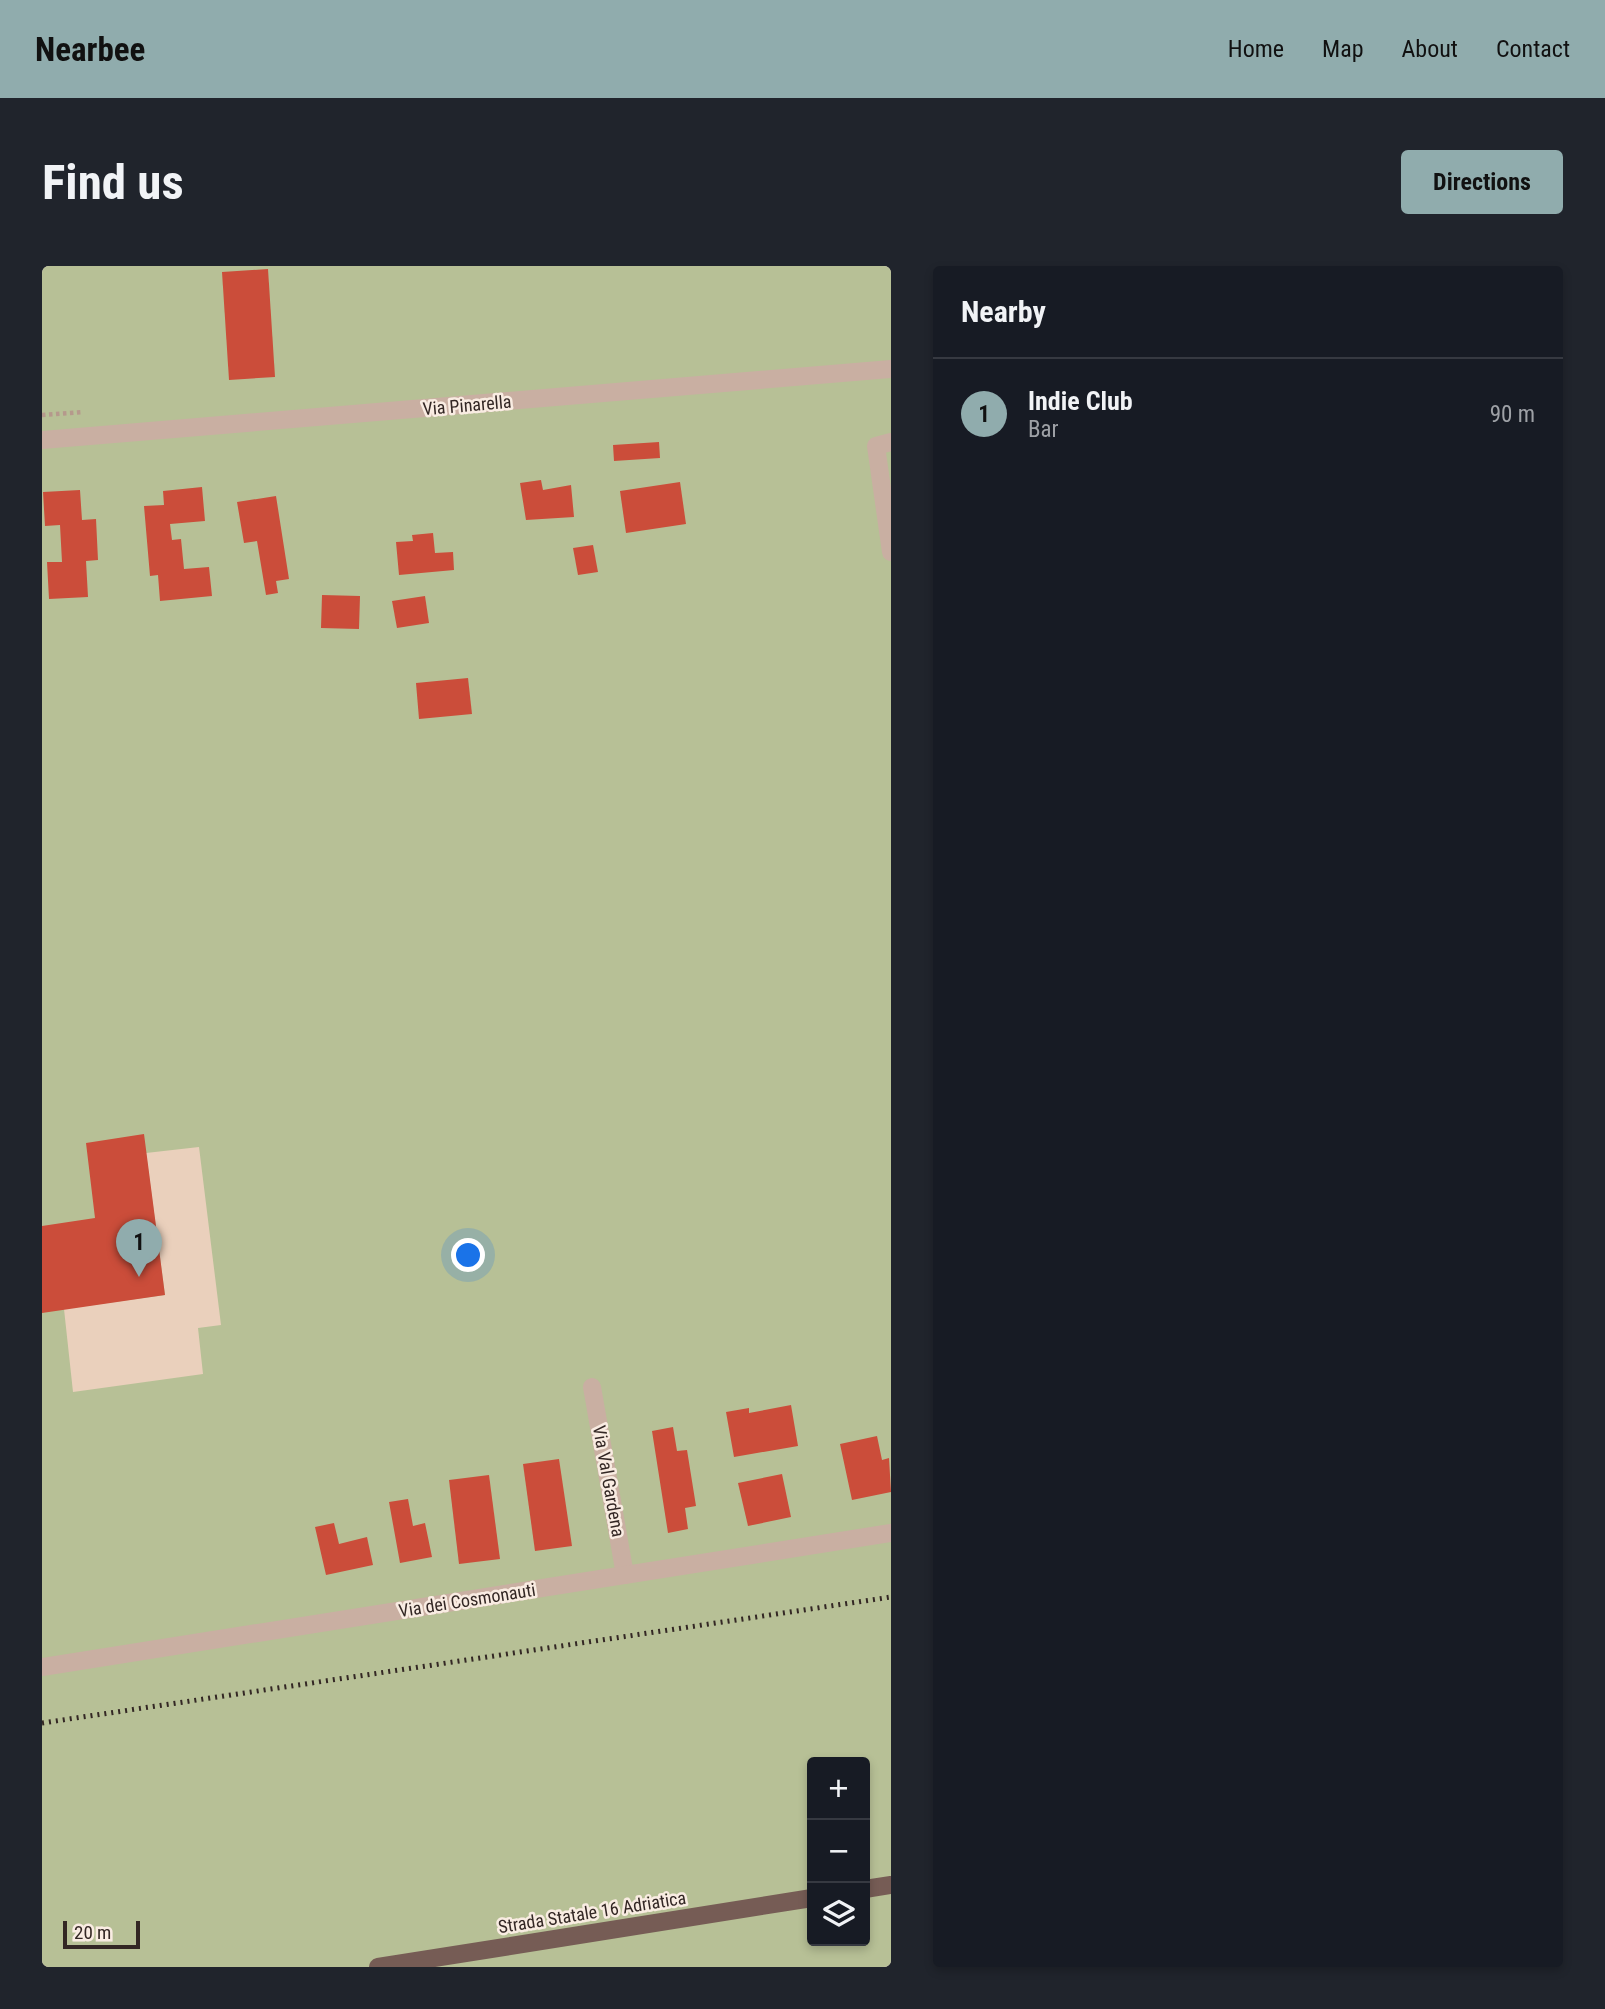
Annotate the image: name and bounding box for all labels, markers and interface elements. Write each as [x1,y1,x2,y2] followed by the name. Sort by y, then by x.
[35,30,145,69] text: Nearbee
[1228,35,1284,63] text: Home
[1322,35,1364,63] text: Map
[1402,35,1458,63] text: About
[1496,35,1570,63] text: Contact
[1401,150,1563,214] button: Directions
[42,154,184,211] text: Find us
[961,294,1046,329] text: Nearby
[1028,386,1133,416] text: Indie Club
[422,391,512,419] street label: Via Pinarella
[978,401,990,428] text: 1
[1490,401,1535,428] text: 90 m
[1028,416,1059,443] text: Bar
[116,1219,162,1277] pin: 1
[451,1238,485,1272] your location
[589,1424,629,1538] street label: Via Val Gardena
[397,1579,537,1621] street label: Via dei Cosmonauti
[807,1757,870,1946] map controls
[807,1757,870,1820] button: +
[807,1820,870,1883] button: −
[807,1883,870,1946] button: layers
[497,1887,687,1937] street label: Strada Statale 16 Adriatica
[63,1918,140,1950] scale bar
[74,1921,111,1944] text: 20 m

